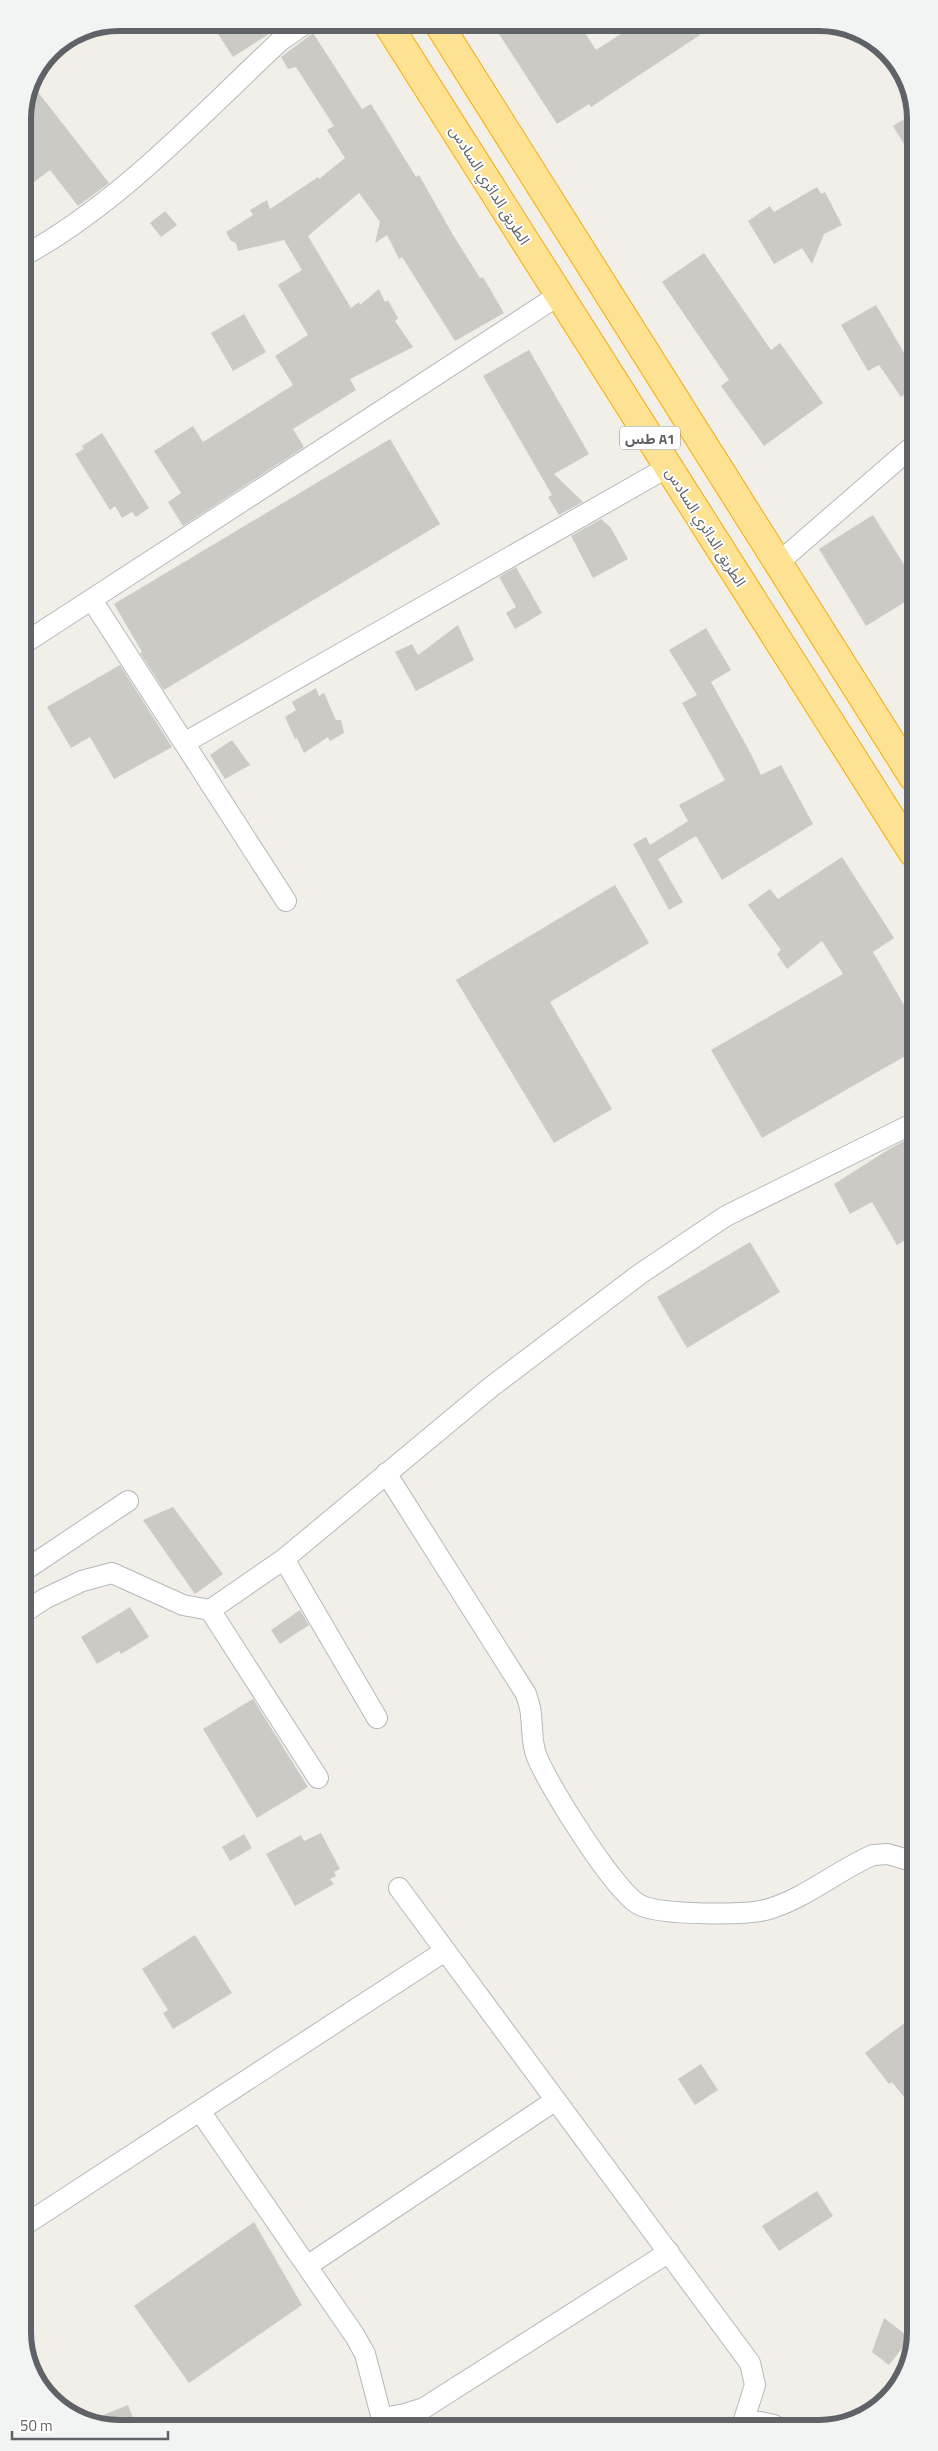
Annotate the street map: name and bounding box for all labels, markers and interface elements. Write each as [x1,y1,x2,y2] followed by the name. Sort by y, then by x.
[444,121,536,249] street label: الطريق الدائري السادس
[620,426,680,449] road number: طس A1
[660,463,752,591] street label: الطريق الدائري السادس
[12,2408,169,2440] scale bar
[20,2414,53,2437] text: 50 m

